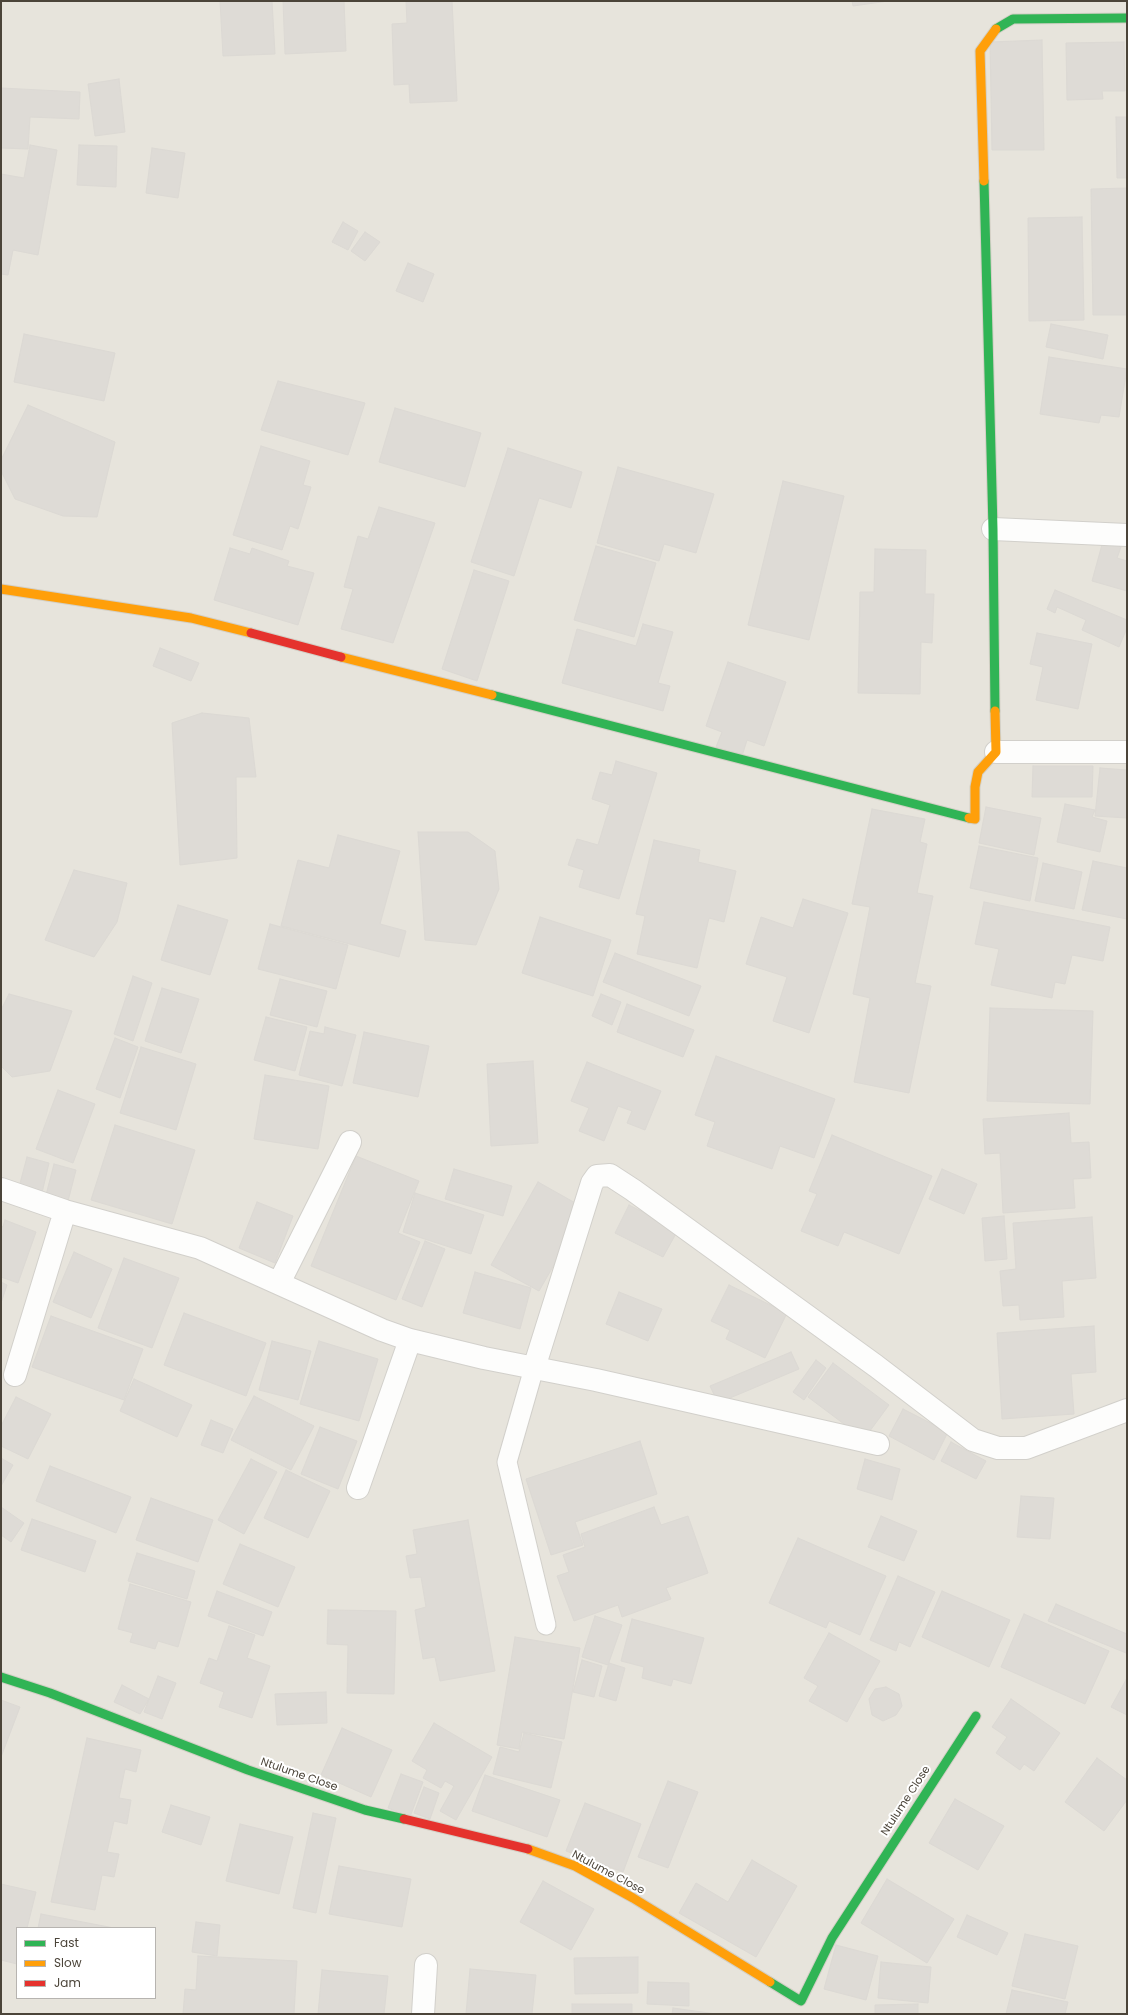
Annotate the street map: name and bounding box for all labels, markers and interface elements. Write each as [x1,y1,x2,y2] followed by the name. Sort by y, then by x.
[259,1756,339,1794] street label: Ntulume Close
[879,1764,933,1838] street label: Ntulume Close
[569,1848,647,1898] street label: Ntulume Close
[16,1927,156,1999] legend
[54,1934,79,1951] text: Fast
[54,1954,82,1971] text: Slow
[54,1974,81,1991] text: Jam

